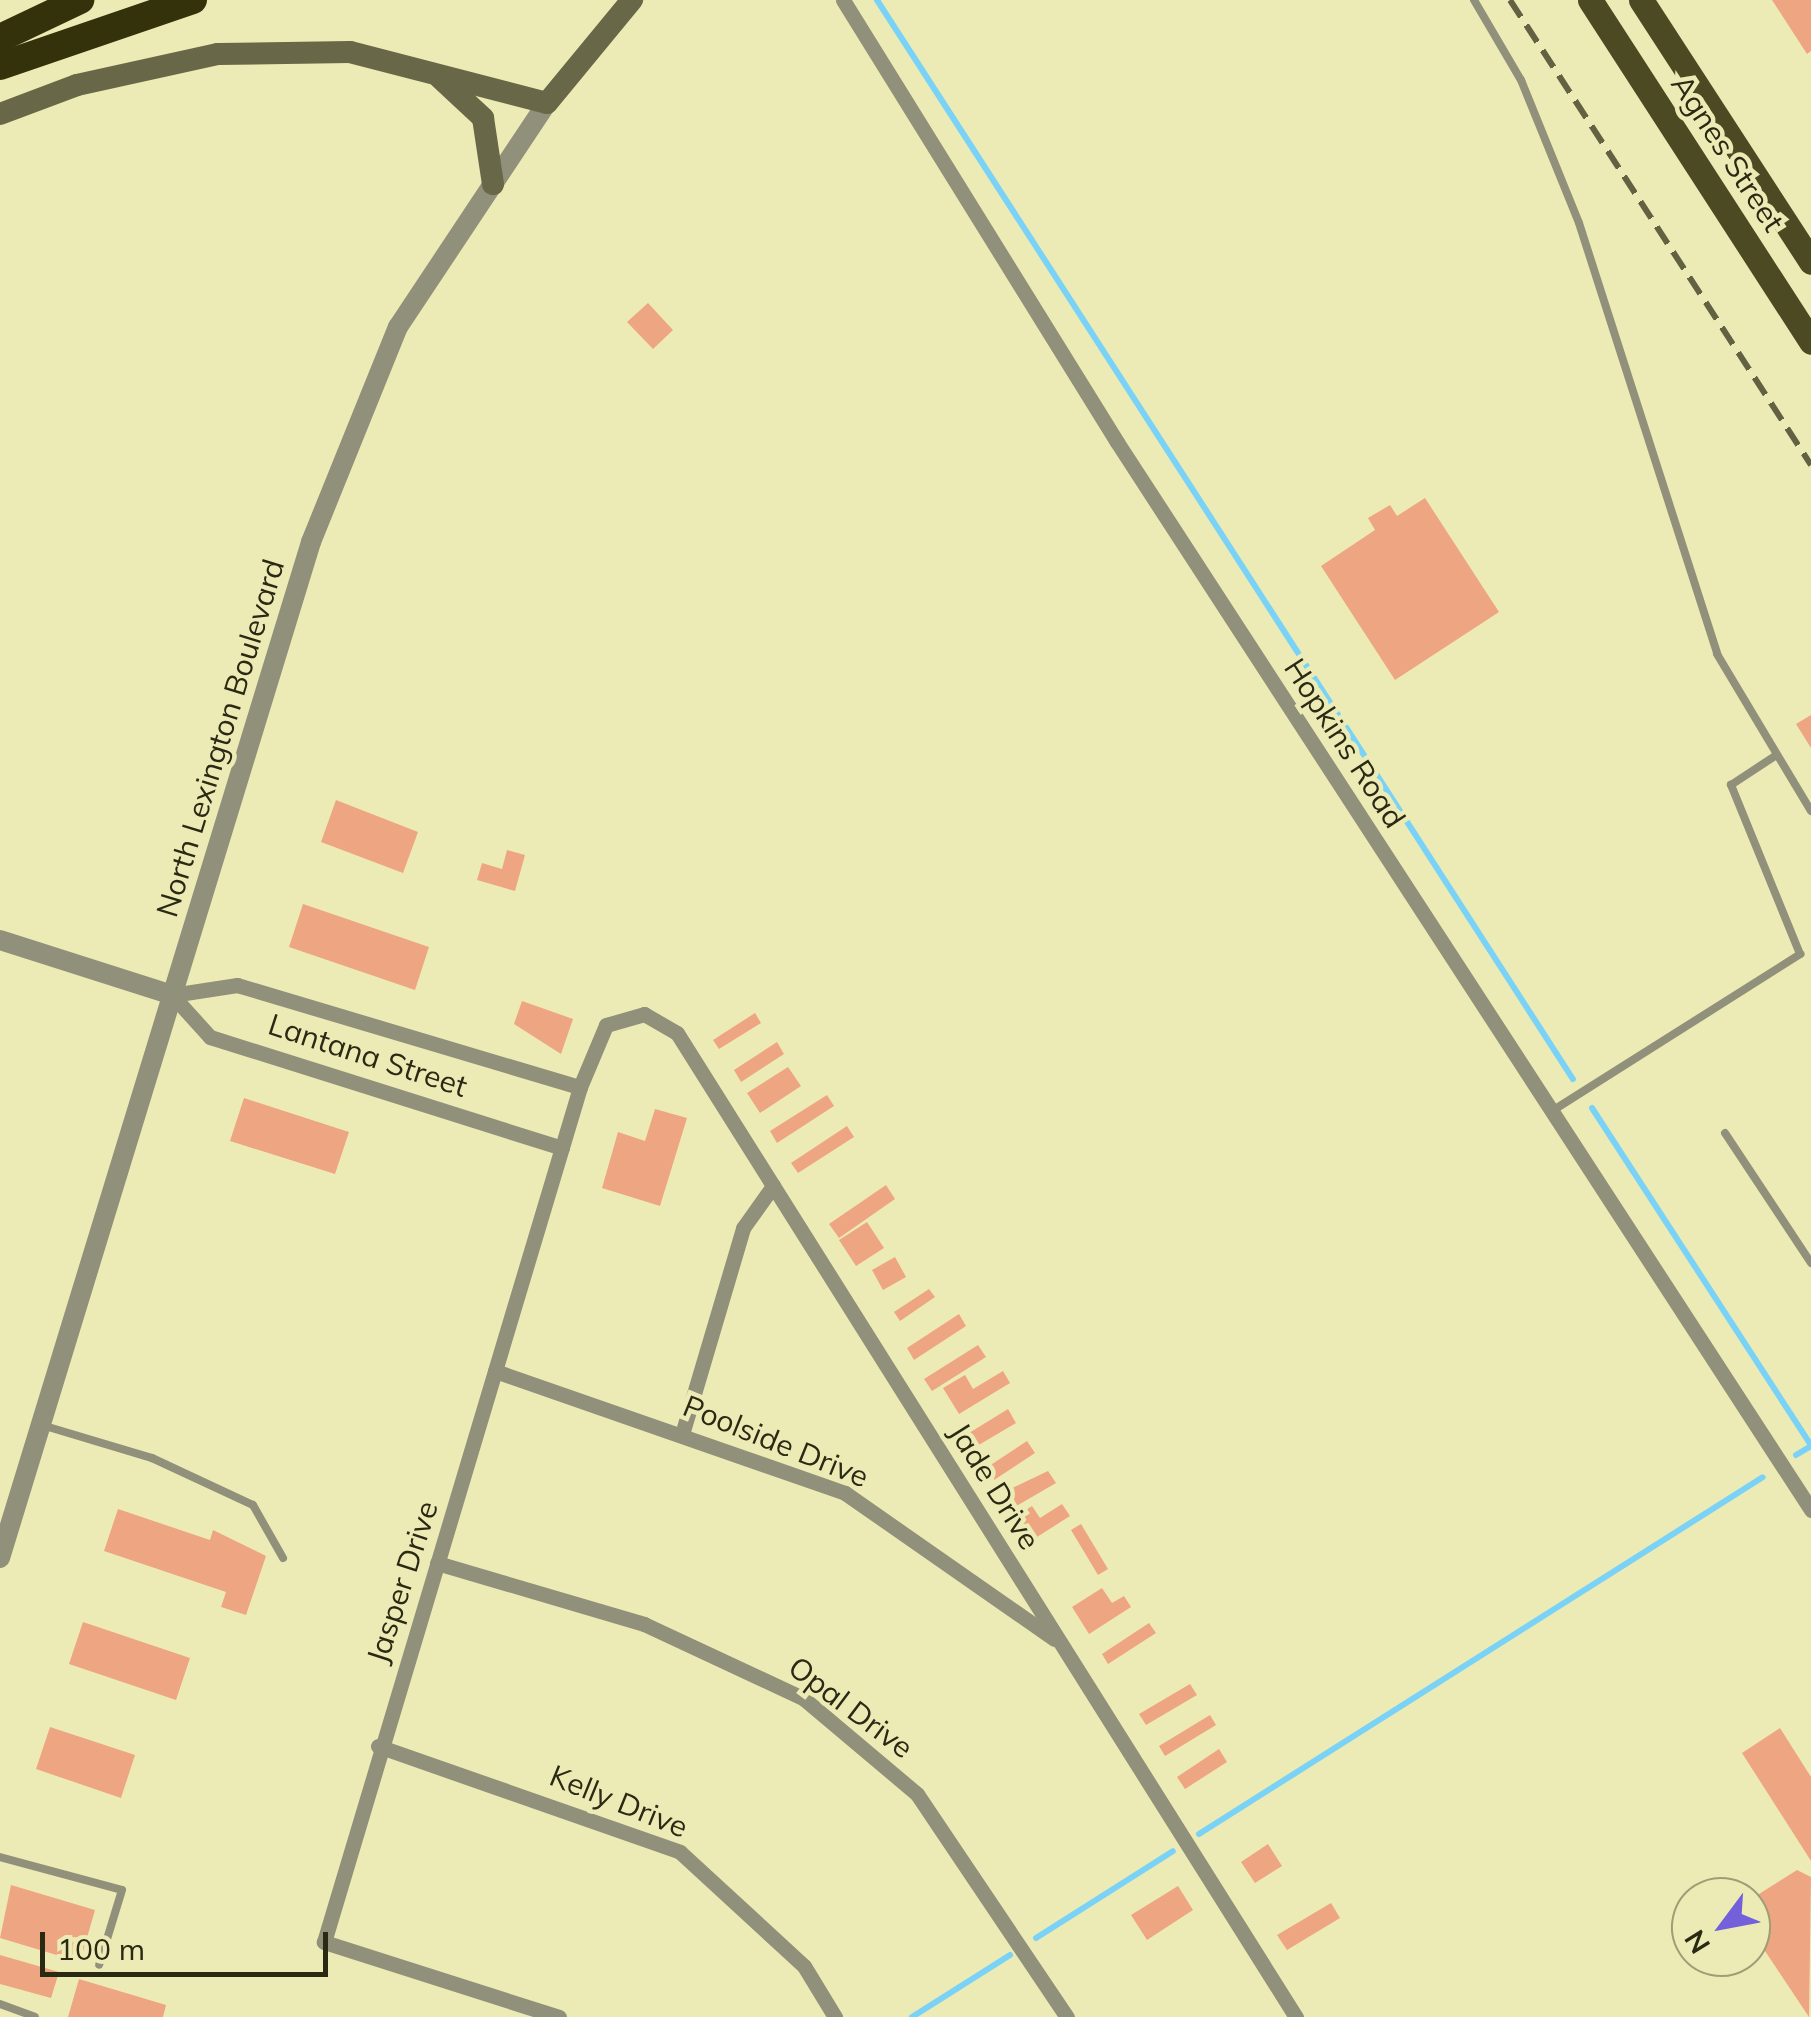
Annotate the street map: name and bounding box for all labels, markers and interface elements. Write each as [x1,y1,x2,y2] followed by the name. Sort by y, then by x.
[1664,68,1792,238] street label: Agnes Street
[148,555,292,921] street label: North Lexington Boulevard
[1277,652,1413,834] street label: Hopkins Road
[264,1006,472,1104] street label: Lantana Street
[678,1387,874,1495] street label: Poolside Drive
[942,1416,1048,1556] street label: Jade Drive
[359,1496,445,1668] street label: Jasper Drive
[782,1649,920,1765] street label: Opal Drive
[545,1757,693,1845] street label: Kelly Drive
[1671,1877,1771,1977] north arrow
[45,1912,332,1974] scale bar
[1676,1924,1717,1960] text: N
[57,1930,145,1968] text: 100 m

